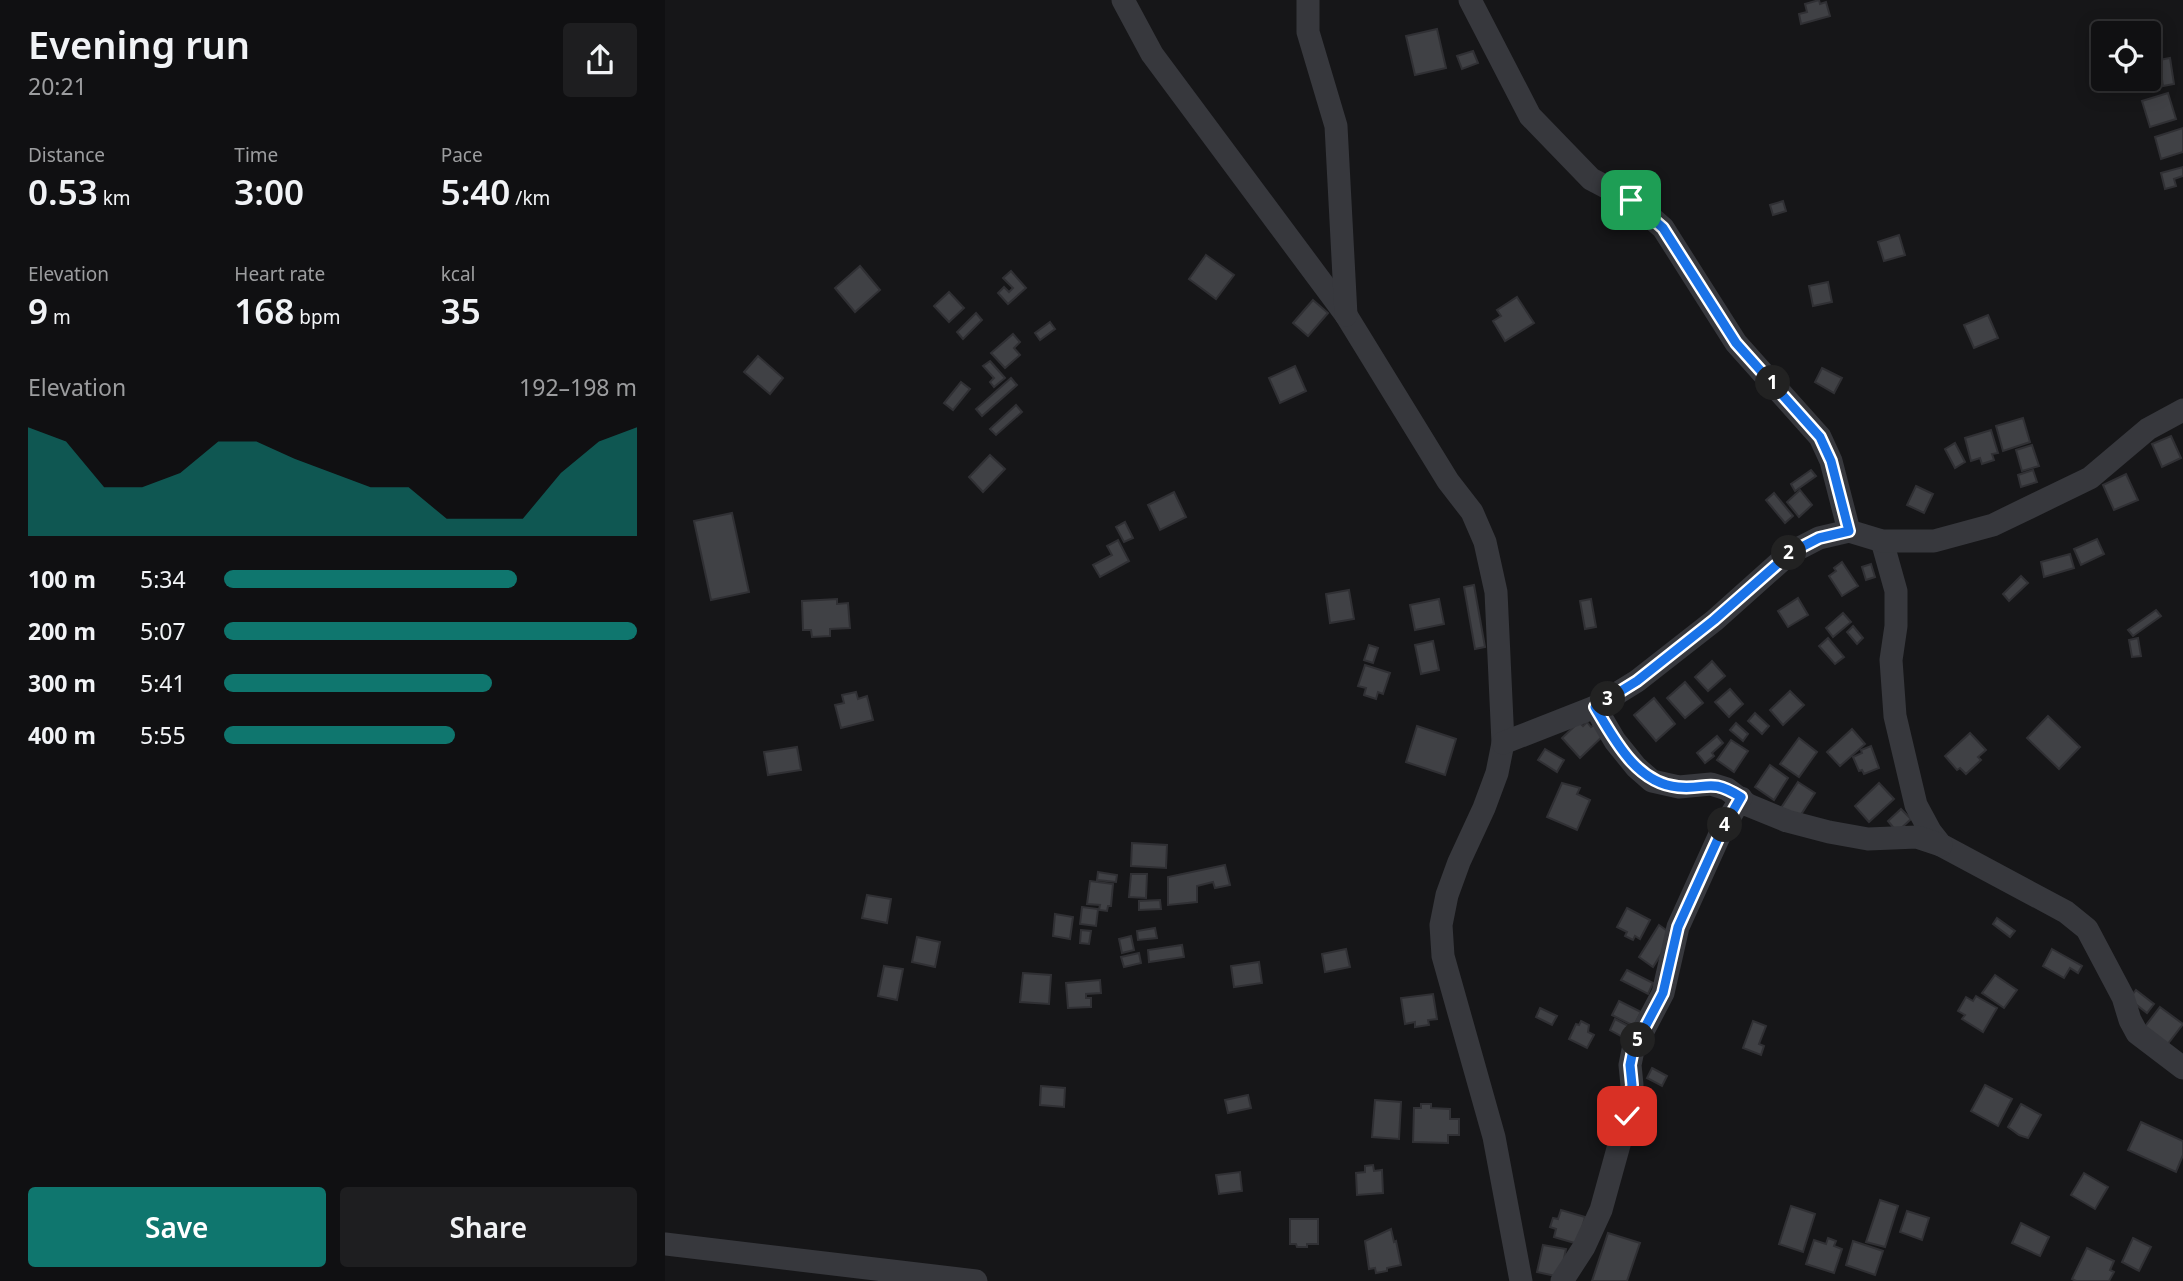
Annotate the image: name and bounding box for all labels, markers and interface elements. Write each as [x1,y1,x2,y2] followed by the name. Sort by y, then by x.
[28,18,250,70] text: Evening run
[2091,21,2161,91] map controls
[2091,21,2161,91] button: locate
[563,23,637,97] button: share
[28,70,87,102] text: 20:21
[28,142,105,168] text: Distance
[234,142,278,168] text: Time
[441,142,483,168] text: Pace
[28,168,98,215] text: 0.53
[234,168,304,215] text: 3:00
[441,168,510,215] text: 5:40
[1601,170,1661,230] pin
[1612,181,1650,219] icon: arrive
[98,185,131,211] text: km
[510,185,550,211] text: /km
[28,261,109,287] text: Elevation
[234,261,325,287] text: Heart rate
[441,261,475,287] text: kcal
[28,287,48,334] text: 9
[234,287,294,334] text: 168
[441,287,481,334] text: 35
[48,304,71,330] text: m
[294,304,340,330] text: bpm
[1755,366,1791,400] pin: 1
[1767,369,1778,395] text: 1
[28,371,126,403] text: Elevation
[519,371,637,403] text: 192–198 m
[1771,536,1807,570] pin: 2
[1783,539,1794,565] text: 2
[28,563,96,595] text: 100 m
[140,563,186,595] text: 5:34
[28,615,96,647] text: 200 m
[140,615,186,647] text: 5:07
[28,667,96,699] text: 300 m
[140,667,186,699] text: 5:41
[1591,682,1625,716] pin: 3
[1602,685,1613,711] text: 3
[28,719,96,751] text: 400 m
[140,719,186,751] text: 5:55
[1707,808,1743,842] pin: 4
[1719,811,1730,837] text: 4
[1621,1023,1655,1058] pin: 5
[1632,1026,1643,1052] text: 5
[1597,1086,1657,1146] pin
[1608,1097,1646,1135] icon: check
[28,1187,326,1267] button: Save
[340,1187,637,1267] button: Share

